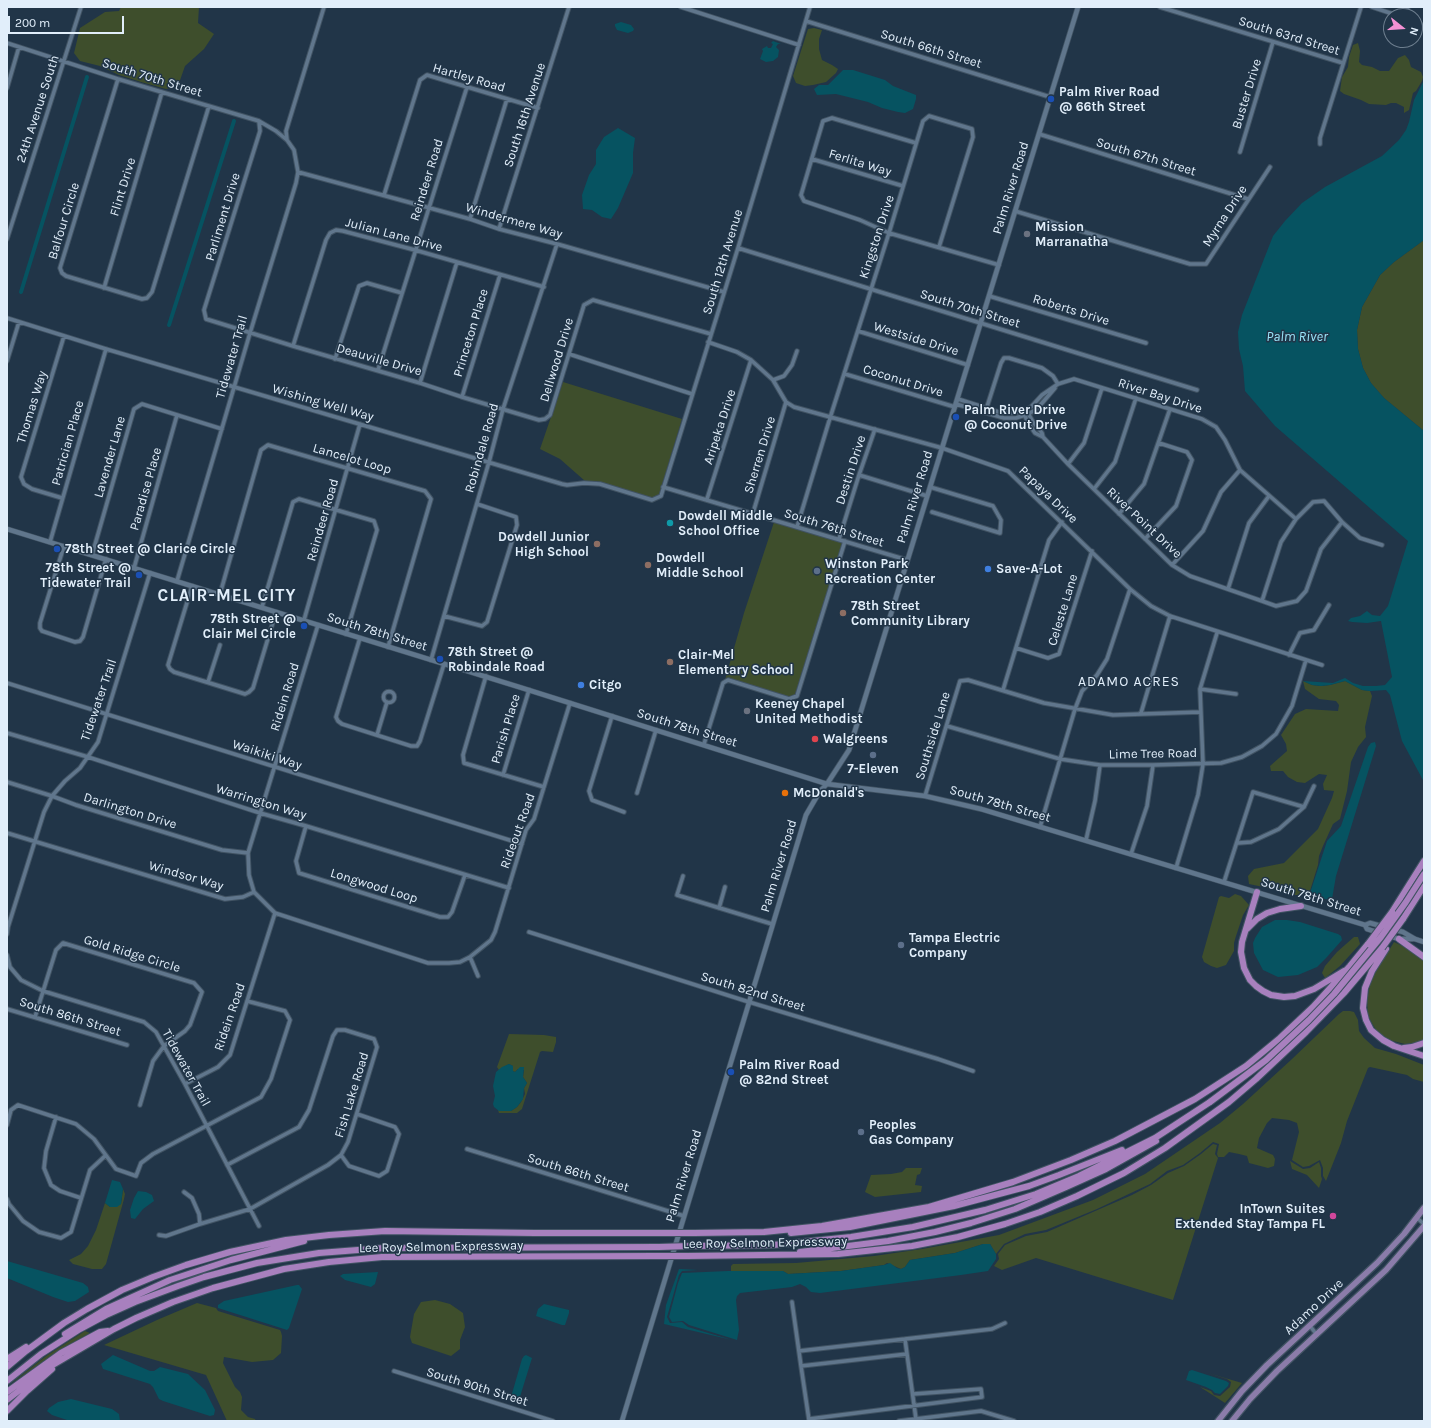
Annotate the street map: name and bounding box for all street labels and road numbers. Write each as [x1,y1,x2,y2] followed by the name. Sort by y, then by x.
[1237,13,1341,59] street label: South 63rd Street
[878,26,984,72] street label: South 66th Street
[13,53,63,165] street label: 24th Avenue South
[100,55,204,101] street label: South 70th Street
[1229,57,1265,131] street label: Buster Drive
[431,60,507,96] street label: Hartley Road
[501,61,549,169] street label: South 16th Avenue
[1094,134,1198,180] street label: South 67th Street
[407,137,447,223] street label: Reindeer Road
[990,140,1032,236] street label: Palm River Road
[827,146,893,180] street label: Ferlita Way
[107,156,139,218] street label: Flint Drive
[202,171,244,263] street label: Parliment Drive
[45,181,83,261] street label: Balfour Circle
[1199,182,1251,250] street label: Myrna Drive
[856,193,898,281] street label: Kingston Drive
[464,200,564,242] street label: Windermere Way
[700,208,746,316] street label: South 12th Avenue
[344,215,444,255] street label: Julian Lane Drive
[918,286,1022,332] street label: South 70th Street
[450,287,492,379] street label: Princeton Place
[1031,291,1111,329] street label: Roberts Drive
[213,314,251,400] street label: Tidewater Trail
[537,316,577,404] street label: Dellwood Drive
[872,319,960,359] street label: Westside Drive
[335,340,423,380] street label: Deauville Drive
[861,361,945,401] street label: Coconut Drive
[14,369,50,445] street label: Thomas Way
[1116,375,1204,417] street label: River Bay Drive
[270,381,376,425] street label: Wishing Well Way
[700,387,740,467] street label: Aripeka Drive
[48,399,88,487] street label: Patrician Place
[462,401,502,495] street label: Robindale Road
[91,414,129,500] street label: Lavender Lane
[741,415,779,495] street label: Sherren Drive
[832,433,870,507] street label: Destin Drive
[311,440,393,478] street label: Lancelot Loop
[127,446,165,532] street label: Paradise Place
[894,449,936,545] street label: Palm River Road
[1015,463,1081,527] street label: Papaya Drive
[304,477,342,563] street label: Reindeer Road
[1103,484,1185,562] street label: River Point Drive
[782,505,886,551] street label: South 76th Street
[1045,572,1081,648] street label: Celeste Lane
[325,609,429,655] street label: South 78th Street
[78,657,120,743] street label: Tidewater Trail
[267,661,303,733] street label: Ridein Road
[912,690,954,782] street label: Southside Lane
[488,692,524,766] street label: Parish Place
[635,705,739,751] street label: South 78th Street
[230,736,304,774] street label: Waikiki Way
[1109,745,1197,763] street label: Lime Tree Road
[214,781,308,823] street label: Warrington Way
[948,782,1052,826] street label: South 78th Street
[82,789,178,833] street label: Darlington Drive
[497,791,539,871] street label: Rideout Road
[758,818,800,914] street label: Palm River Road
[147,858,225,894] street label: Windsor Way
[328,865,420,907] street label: Longwood Loop
[1259,874,1363,920] street label: South 78th Street
[82,932,182,976] street label: Gold Ridge Circle
[699,969,807,1015] street label: South 82nd Street
[211,981,249,1053] street label: Ridein Road
[17,994,123,1040] street label: South 86th Street
[158,1027,214,1109] street label: Tidewater Trail
[332,1050,372,1140] street label: Fish Lake Road
[663,1128,705,1224] street label: Palm River Road
[525,1150,631,1196] street label: South 86th Street
[683,1234,847,1252] street label: Lee Roy Selmon Expressway
[359,1238,523,1256] street label: Lee Roy Selmon Expressway
[1281,1276,1347,1338] street label: Adamo Drive
[424,1364,530,1410] street label: South 90th Street

